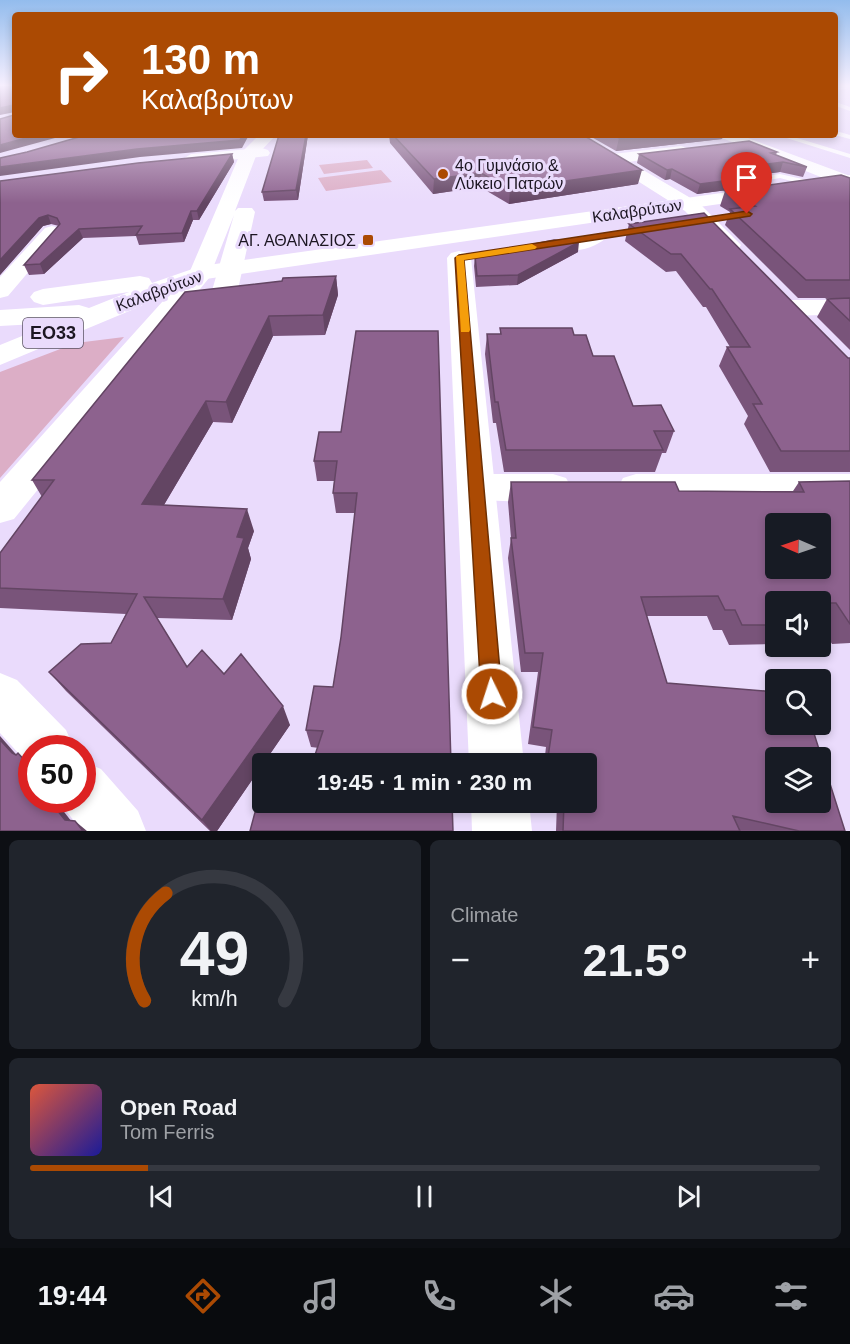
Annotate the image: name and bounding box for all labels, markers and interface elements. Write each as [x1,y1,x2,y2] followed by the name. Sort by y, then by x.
[42,36,120,114] icon: right
[141,36,260,83] text: 130 m
[141,85,294,115] text: Καλαβρύτων
[721,152,772,214] pin
[455,157,563,192] place label: 4ο Γυμνάσιο & Λύκειο Πατρών
[730,161,763,194] icon: arrive
[436,167,450,181] marker: 4ο Γυμνάσιο & Λύκειο Πατρών
[591,196,683,226] street label: Καλαβρύτων
[238,232,356,249] place label: ΑΓ. ΑΘΑΝΑΣΙΟΣ
[361,233,375,247] marker: ΑΓ. ΑΘΑΝΑΣΙΟΣ
[114,268,204,314] street label: Καλαβρύτων
[23,318,83,348] road number: ΕΟ33
[765,513,831,579] north arrow
[765,513,831,813] map controls
[765,591,831,657] button: sound
[460,662,524,726] position arrow
[765,669,831,735] button: search
[18,735,96,813] speed limit sign: 50
[765,747,831,813] button: layers
[317,770,532,795] text: 19:45 · 1 min · 230 m
[451,904,518,926] text: Climate
[180,919,249,988] text: 49
[582,935,688,986] text: 21.5°
[451,941,470,978] text: −
[801,941,820,978] text: +
[192,988,238,1012] text: km/h
[120,1095,237,1120] text: Open Road
[120,1121,214,1143] text: Tom Ferris
[145,1180,178,1213] icon: previous
[408,1180,441,1213] icon: pause
[672,1180,705,1213] icon: next
[182,1275,224,1317] icon: directions
[300,1275,342,1317] icon: music
[418,1275,460,1317] icon: phone
[535,1275,577,1317] icon: climate
[653,1275,695,1317] icon: car
[770,1275,812,1317] icon: filters
[38,1281,107,1311] text: 19:44

